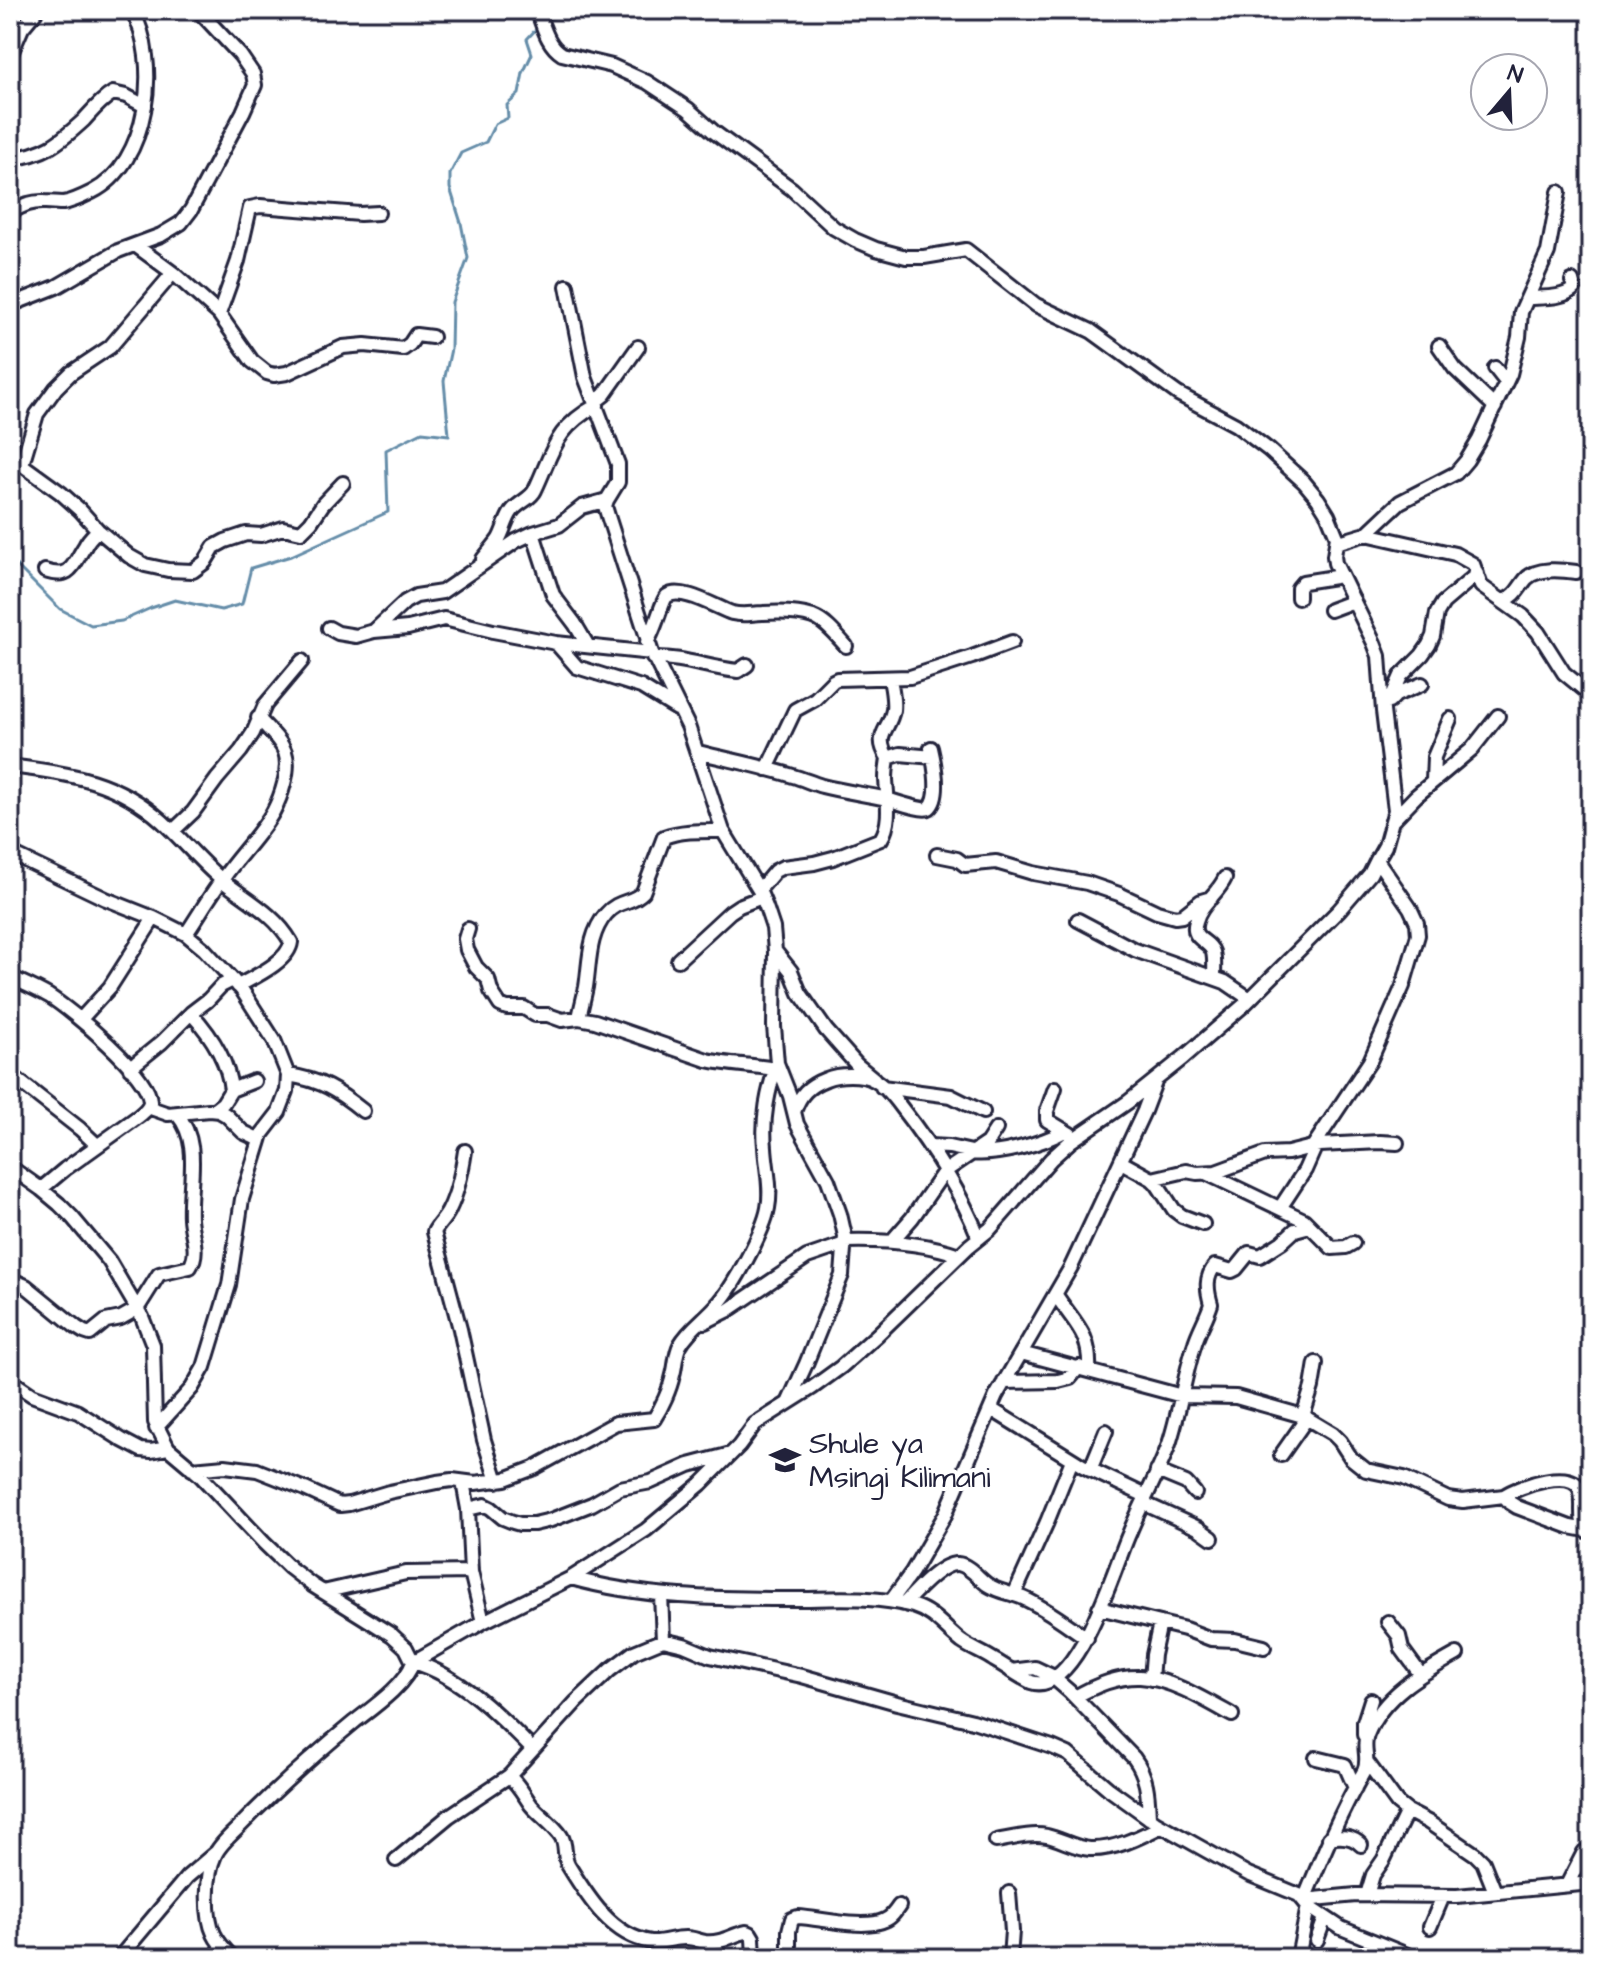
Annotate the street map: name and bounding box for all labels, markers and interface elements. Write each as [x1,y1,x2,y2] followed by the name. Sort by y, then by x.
[1469,52,1549,132] north arrow
[1503,58,1527,91] text: N
[809,1423,991,1500] place label: Shule ya Msingi Kilimani
[768,1443,802,1477] school or university icon: Shule ya Msingi Kilimani

